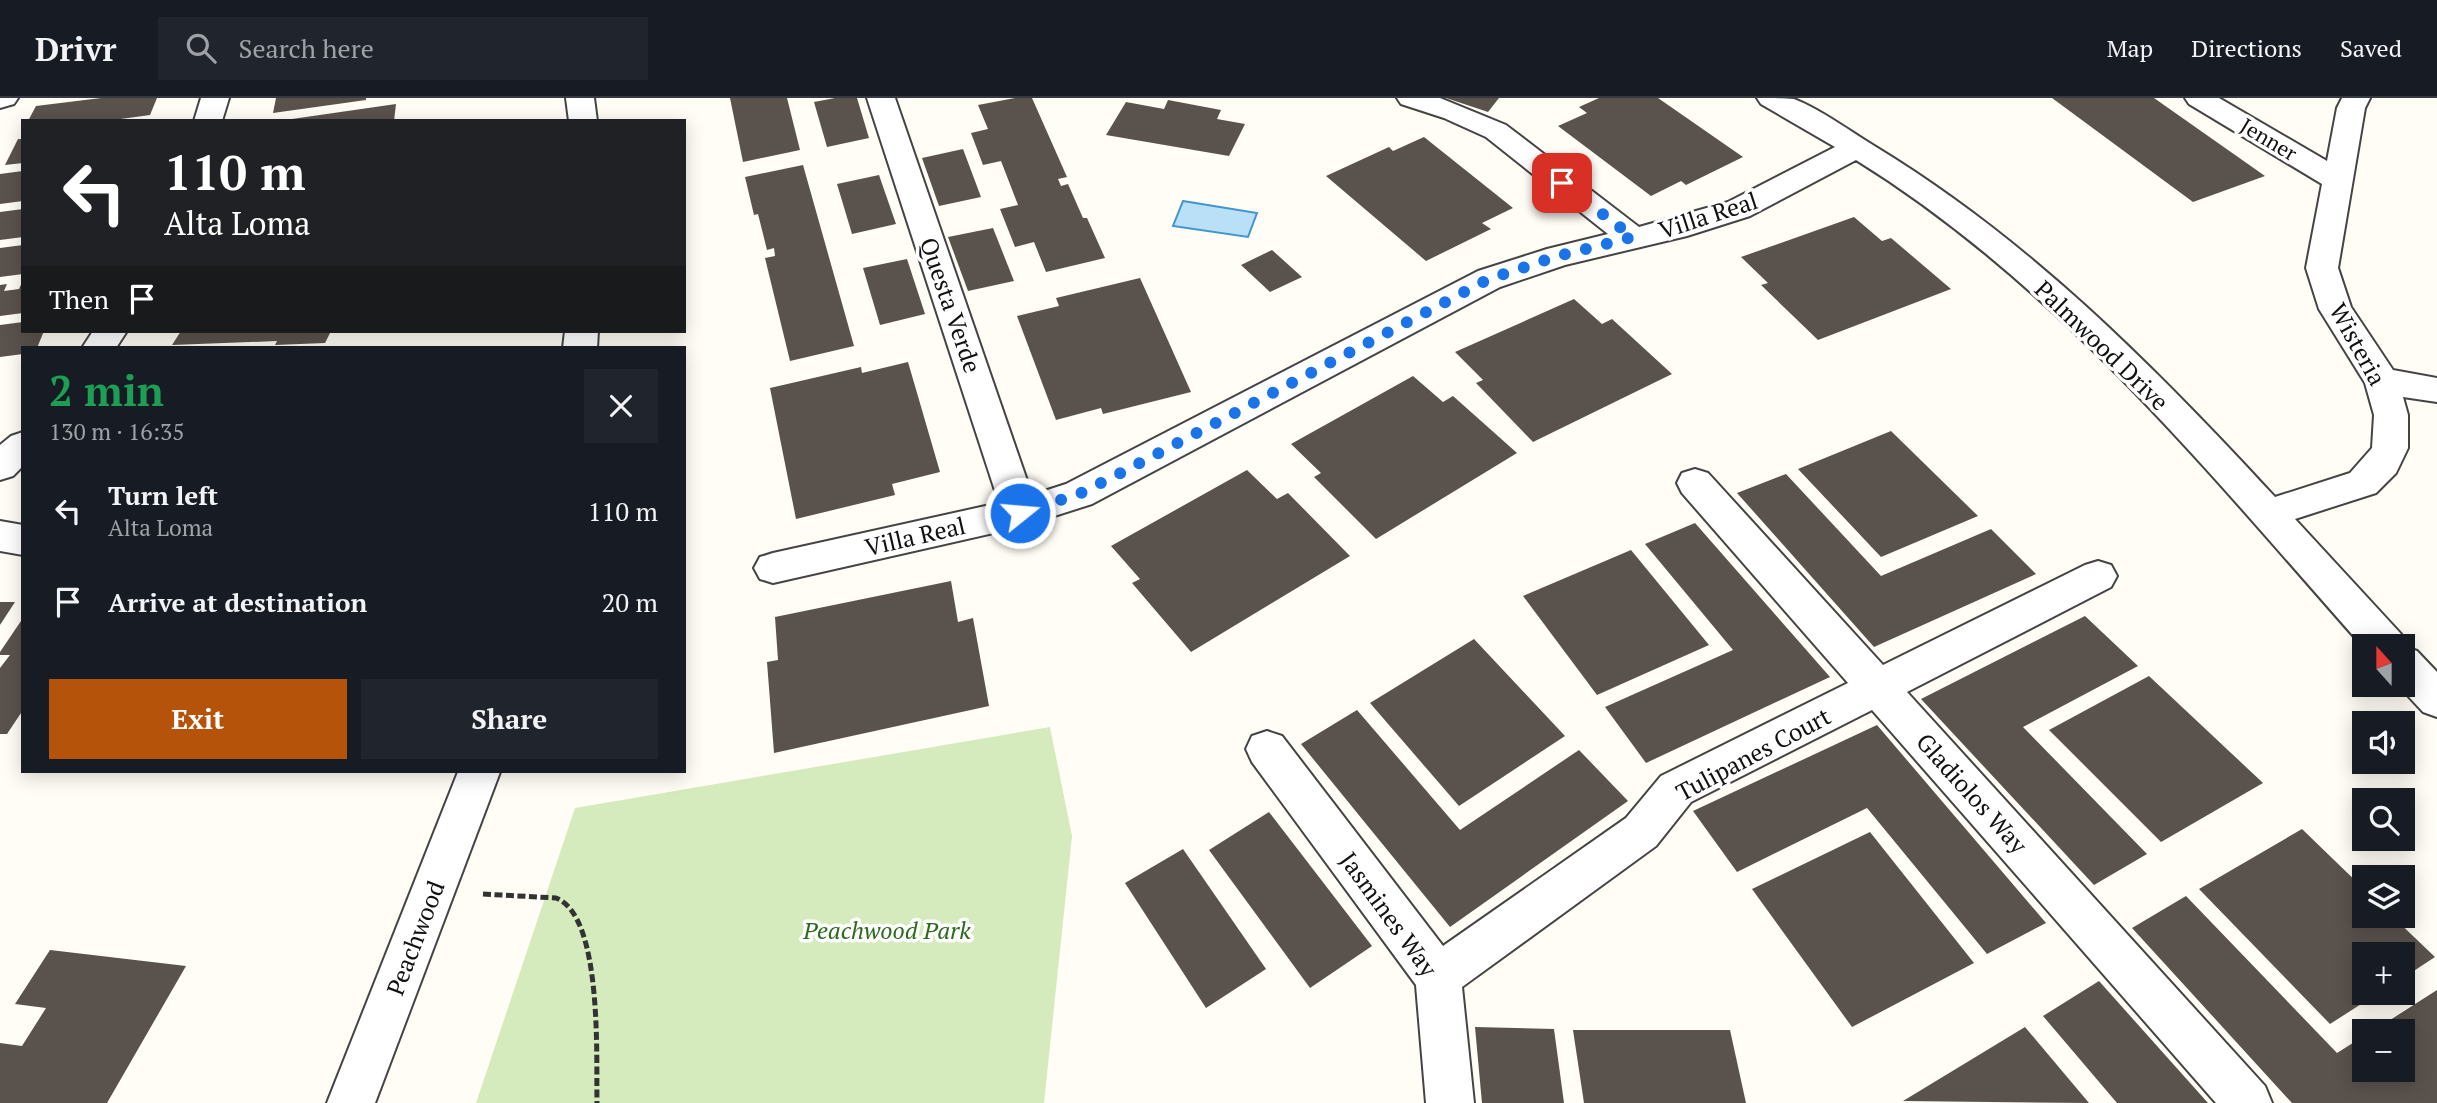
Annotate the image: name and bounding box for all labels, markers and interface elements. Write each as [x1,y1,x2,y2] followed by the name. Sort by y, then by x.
[158,17,648,80] search box
[35,27,116,70] text: Drivr
[182,29,220,67] icon: search
[238,31,374,65] text: Search here
[2107,32,2153,64] text: Map
[2191,32,2302,64] text: Directions
[2340,32,2402,64] text: Saved
[2236,111,2302,167] street label: Jenner
[164,139,306,204] text: 110 m
[49,147,140,238] icon: left
[1532,153,1592,213] pin
[1543,164,1581,202] icon: arrive
[1654,184,1762,246] street label: Villa Real
[164,202,310,244] text: Alta Loma
[913,233,989,377] street label: Questa Verde
[2028,273,2176,417] street label: Palmwood Drive
[123,280,161,318] icon: arrive
[49,282,109,316] text: Then
[2322,297,2394,391] street label: Wisteria
[49,362,164,418] text: 2 min
[584,369,658,443] button: close
[49,416,184,447] text: 130 m · 16:35
[983,476,1057,550] position arrow
[108,478,218,512] text: Turn left
[49,492,87,530] icon: left
[588,494,658,528] text: 110 m
[862,509,968,563] street label: Villa Real
[108,512,213,543] text: Alta Loma
[49,583,87,621] icon: arrive
[108,585,367,619] text: Arrive at destination
[602,585,658,619] text: 20 m
[2352,634,2415,696] north arrow
[2352,634,2415,1082] map controls
[49,679,347,759] button: Exit
[361,679,658,759] button: Share
[1670,700,1836,808] street label: Tulipanes Court
[2352,711,2415,774] button: sound
[1909,726,2035,861] street label: Gladiolos Way
[2352,788,2415,851] button: search
[1333,845,1445,983] street label: Jasmines Way
[2352,865,2415,928] button: layers
[379,876,451,1000] street label: Peachwood
[802,914,971,946] park label: Peachwood Park
[2352,942,2415,1005] button: +
[2352,1019,2415,1082] button: −

